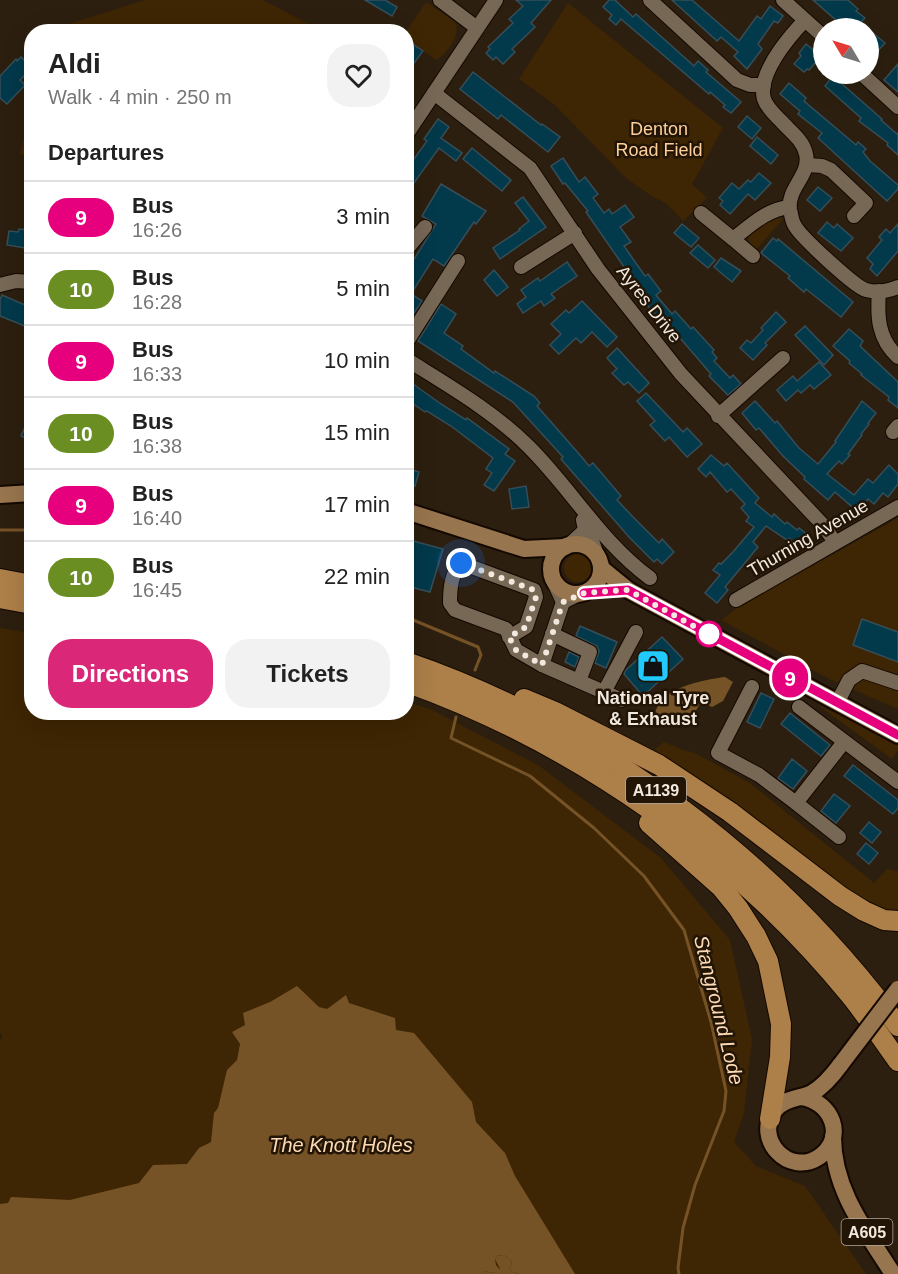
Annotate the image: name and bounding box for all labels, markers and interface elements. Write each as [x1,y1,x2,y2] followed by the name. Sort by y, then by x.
[813,18,879,84] north arrow
[813,18,879,84] map controls
[327,44,390,107] button: heart
[48,48,101,79] text: Aldi
[48,86,232,108] text: Walk · 4 min · 250 m
[615,119,703,160] park label: Denton Road Field
[48,140,164,165] text: Departures
[132,193,174,218] text: Bus
[336,204,390,229] text: 3 min
[75,206,87,229] text: 9
[132,219,182,241] text: 16:26
[613,261,685,347] street label: Ayres Drive
[132,265,174,290] text: Bus
[336,276,390,301] text: 5 min
[69,278,93,301] text: 10
[132,291,182,313] text: 16:28
[132,337,174,362] text: Bus
[324,348,390,373] text: 10 min
[75,350,87,373] text: 9
[132,363,182,385] text: 16:33
[132,409,174,434] text: Bus
[324,420,390,445] text: 15 min
[69,422,93,445] text: 10
[132,435,182,457] text: 16:38
[132,481,174,506] text: Bus
[324,492,390,517] text: 17 min
[75,494,87,517] text: 9
[744,495,872,581] street label: Thurning Avenue
[132,507,182,529] text: 16:40
[446,548,476,578] your location
[132,553,174,578] text: Bus
[324,564,390,589] text: 22 min
[69,566,93,589] text: 10
[132,579,182,601] text: 16:45
[696,621,722,647] unlabelled marker
[48,639,213,708] button: Directions
[225,639,390,708] button: Tickets
[635,648,671,684] shop icon: National Tyre & Exhaust
[770,658,810,698] line badge: 9
[784,667,796,690] text: 9
[597,688,709,729] place label: National Tyre & Exhaust
[626,777,686,803] road number: A1139
[690,933,748,1087] water label: Stanground Lode
[269,1134,413,1156] water label: The Knott Holes
[842,1219,892,1245] road number: A605

